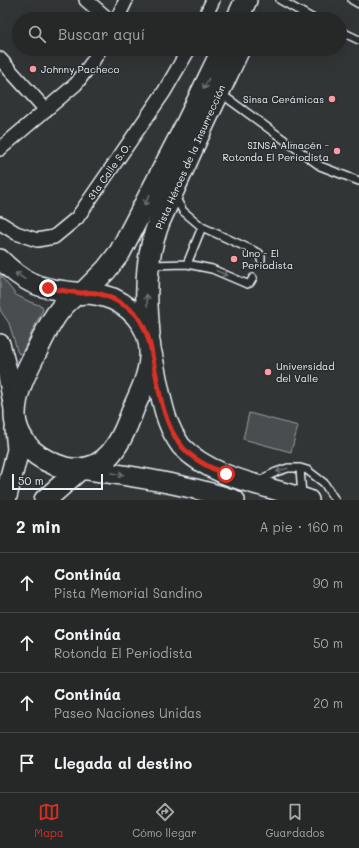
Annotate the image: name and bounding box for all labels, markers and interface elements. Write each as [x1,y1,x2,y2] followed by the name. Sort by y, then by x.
[12,12,347,56] search box
[26,23,48,45] icon: search
[58,24,145,44] text: Buscar aquí
[41,62,119,76] place label: Johnny Pacheco
[28,64,38,74] marker: Johnny Pacheco
[202,78,209,90] one-way arrow
[152,83,228,231] street label: Pista Héroes de la Insurrección
[243,92,324,106] place label: Sinsa Cerámicas
[327,94,337,104] marker: Sinsa Cerámicas
[222,138,329,164] place label: SINSA Almacén - Rotonda El Periodista
[84,140,134,202] street label: 31a Calle S.O.
[332,146,342,156] marker: SINSA Almacén - Rotonda El Periodista
[143,194,150,206] one-way arrow
[242,246,293,272] place label: Uno - El Periodista
[229,254,239,264] marker: Uno - El Periodista
[215,270,227,278] one-way arrow
[14,271,26,279] one-way arrow
[39,279,57,297] route end
[144,294,151,307] one-way arrow
[276,359,335,385] place label: Universidad del Valle
[263,367,273,377] marker: Universidad del Valle
[217,465,235,483] route start
[276,467,289,474] one-way arrow
[111,470,124,478] one-way arrow
[12,472,103,491] scale bar
[18,473,44,488] text: 50 m
[16,515,61,537] text: 2 min
[260,518,343,535] text: A pie · 160 m
[54,564,121,584] text: Continúa
[16,572,38,594] icon: ahead
[313,574,343,591] text: 90 m
[54,584,202,601] text: Pista Memorial Sandino
[54,624,121,644] text: Continúa
[16,632,38,654] icon: ahead
[313,634,343,651] text: 50 m
[54,644,193,661] text: Rotonda El Periodista
[54,684,121,704] text: Continúa
[16,692,38,714] icon: ahead
[313,694,343,711] text: 20 m
[54,704,202,721] text: Paseo Naciones Unidas
[16,752,38,774] icon: arrive
[54,753,192,773] text: Llegada al destino
[34,801,64,840] tab: Mapa
[132,801,197,840] tab: Cómo llegar
[265,801,325,840] tab: Guardados

